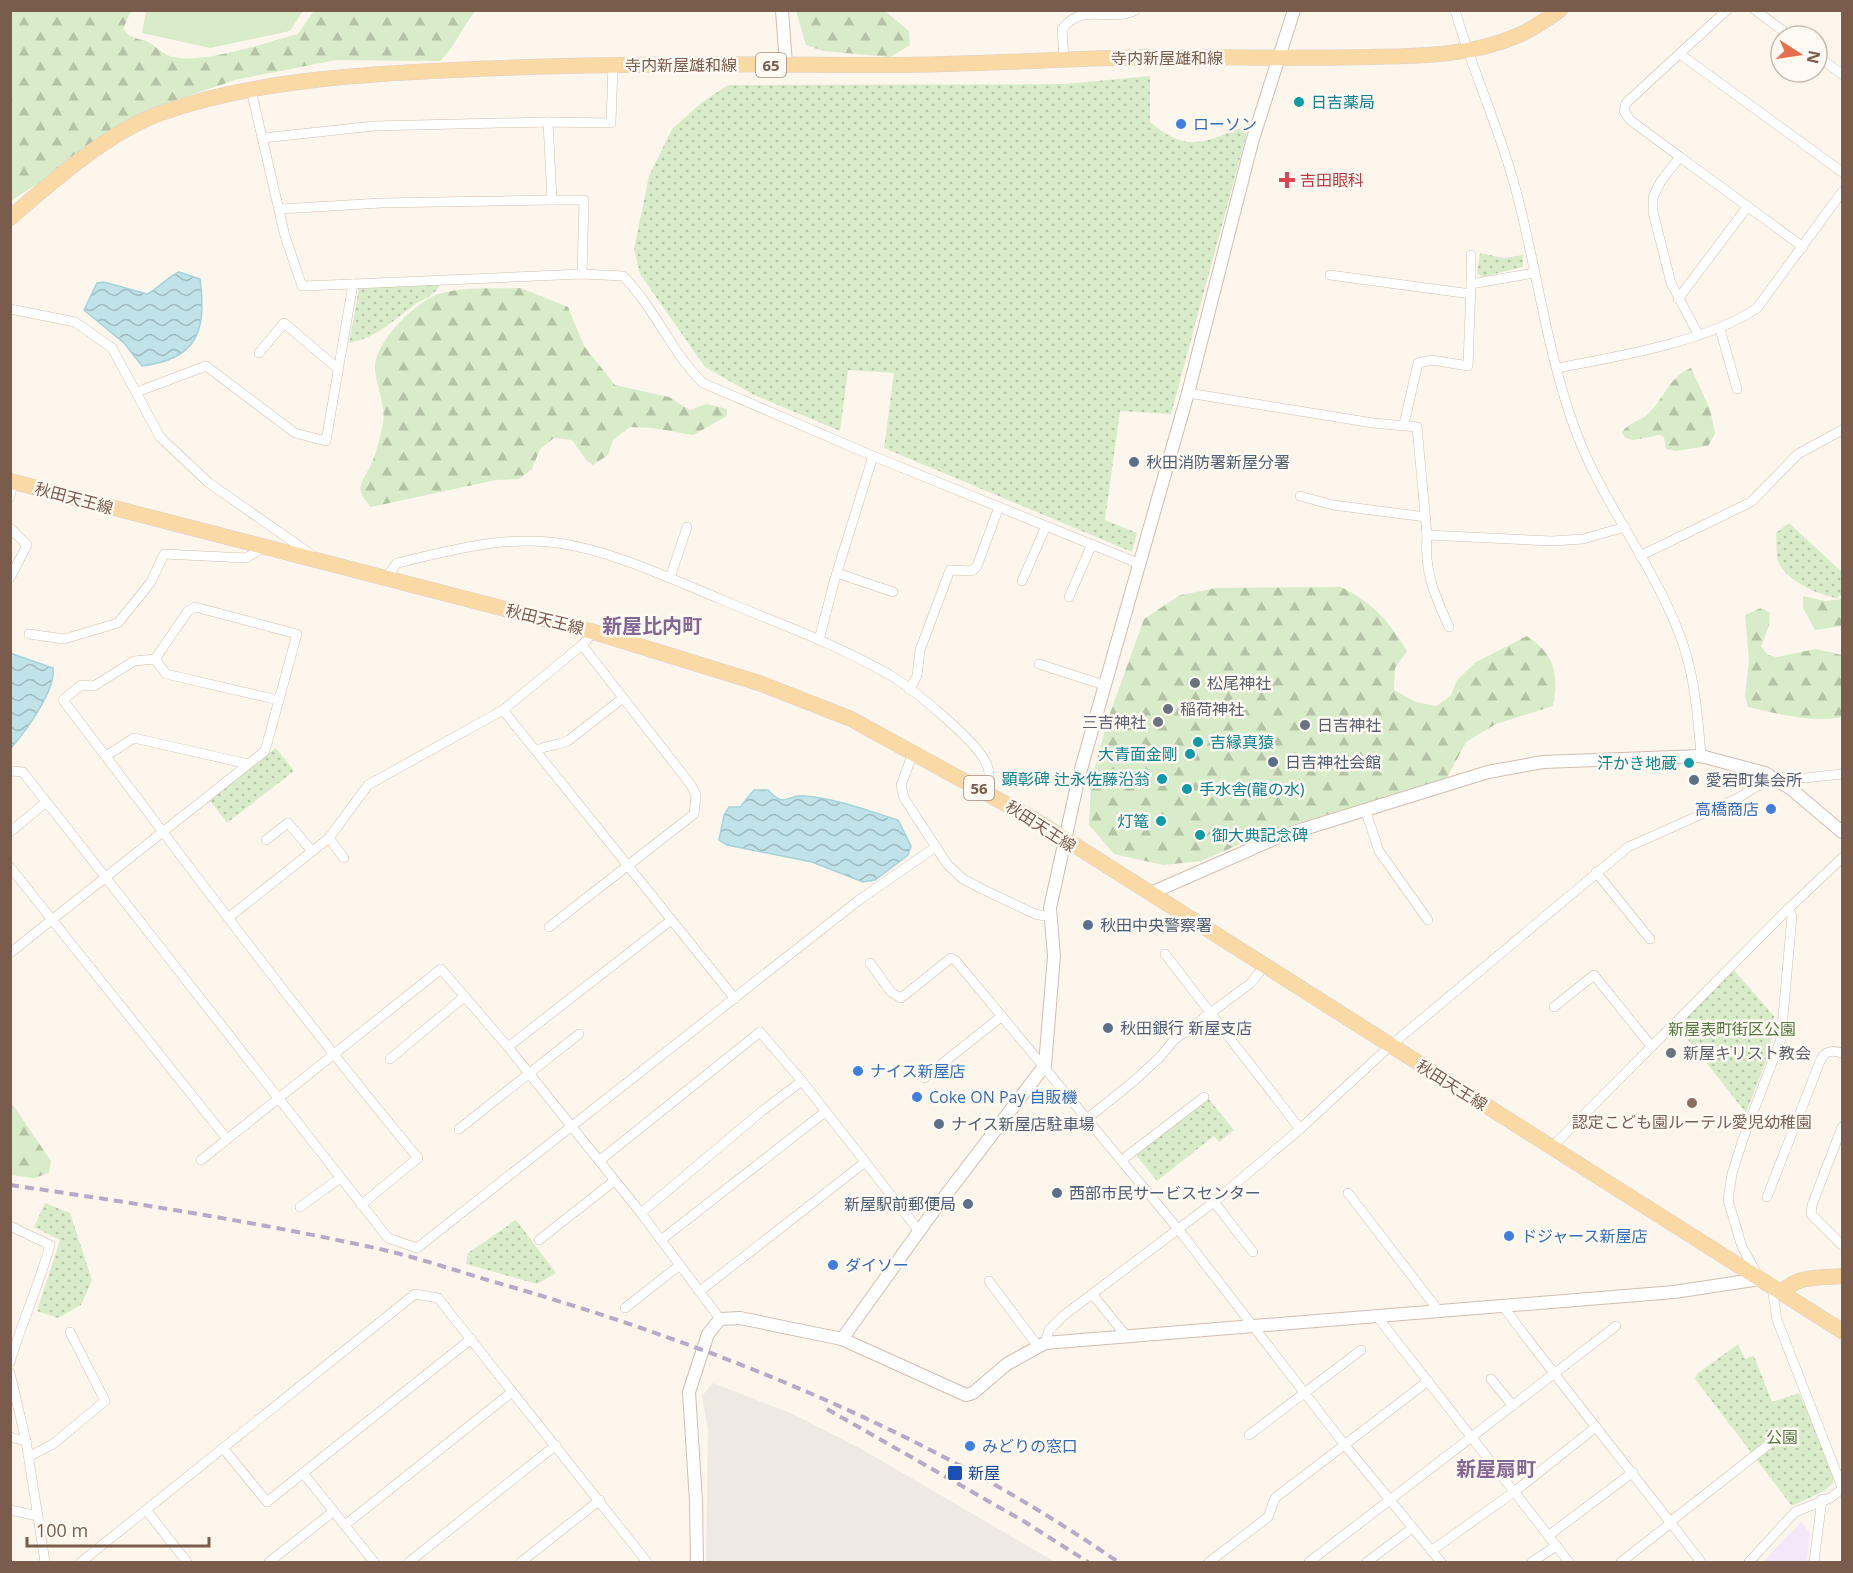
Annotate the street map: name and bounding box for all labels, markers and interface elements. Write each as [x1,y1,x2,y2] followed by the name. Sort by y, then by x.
[1769,24,1829,84] north arrow
[1111,47,1223,69] street label: 寺内新屋雄和線
[1802,48,1826,66] text: N
[756,53,786,77] road number: 65
[625,54,737,76] street label: 寺内新屋雄和線
[1311,91,1375,113] place label: 日吉薬局
[1292,95,1306,109] marker: 日吉薬局
[1193,113,1257,135] place label: ローソン
[1174,117,1188,131] marker: ローソン
[1300,169,1364,191] place label: 吉田眼科
[1278,171,1296,189] marker: 吉田眼科
[1146,451,1290,473] place label: 秋田消防署新屋分署
[1127,455,1141,469] marker: 秋田消防署新屋分署
[33,477,115,519] street label: 秋田天王線
[504,599,586,639] street label: 秋田天王線
[602,612,702,639] district label: 新屋比内町
[1207,672,1271,694] place label: 松尾神社
[1188,676,1202,690] marker: 松尾神社
[1180,698,1244,720] place label: 稲荷神社
[1161,702,1175,716] marker: 稲荷神社
[1082,711,1146,733] place label: 三吉神社
[1317,714,1381,736] place label: 日吉神社
[1151,715,1165,729] marker: 三吉神社
[1298,718,1312,732] marker: 日吉神社
[1210,731,1274,753] place label: 吉縁真猿
[1191,735,1205,749] marker: 吉縁真猿
[1098,743,1178,765] place label: 大青面金剛
[1183,747,1197,761] marker: 大青面金剛
[1285,751,1381,773] place label: 日吉神社会館
[1597,752,1677,774] place label: 汗かき地蔵
[1266,755,1280,769] marker: 日吉神社会館
[1682,756,1696,770] marker: 汗かき地蔵
[1002,768,1150,790] place label: 顕彰碑 辻永佐藤沿翁
[1706,769,1802,791] place label: 愛宕町集会所
[1155,772,1169,786] marker: 顕彰碑 辻永佐藤沿翁
[1687,773,1701,787] marker: 愛宕町集会所
[964,776,994,800] road number: 56
[1199,778,1305,800] place label: 手水舎(龍の水)
[1180,782,1194,796] marker: 手水舎(龍の水)
[1001,795,1081,857] street label: 秋田天王線
[1695,798,1759,820] place label: 高橋商店
[1764,802,1778,816] marker: 高橋商店
[1117,810,1149,832] place label: 灯篭
[1154,814,1168,828] marker: 灯篭
[1212,824,1308,846] place label: 御大典記念碑
[1193,828,1207,842] marker: 御大典記念碑
[1100,914,1212,936] place label: 秋田中央警察署
[1081,918,1095,932] marker: 秋田中央警察署
[1120,1017,1252,1039] place label: 秋田銀行 新屋支店
[1668,1018,1796,1040] park label: 新屋表町街区公園
[1101,1021,1115,1035] marker: 秋田銀行 新屋支店
[1683,1042,1811,1064] place label: 新屋キリスト教会
[1664,1046,1678,1060] marker: 新屋キリスト教会
[1412,1054,1492,1116] street label: 秋田天王線
[870,1060,966,1082] place label: ナイス新屋店
[851,1064,865,1078] marker: ナイス新屋店
[929,1086,1078,1108] place label: Coke ON Pay 自販機
[910,1090,924,1104] marker: Coke ON Pay 自販機
[1685,1096,1699,1110] marker: 認定こども園ルーテル愛児幼稚園
[1572,1111,1812,1133] place label: 認定こども園ルーテル愛児幼稚園
[951,1113,1095,1135] place label: ナイス新屋店駐車場
[932,1117,946,1131] marker: ナイス新屋店駐車場
[1069,1182,1261,1204] place label: 西部市民サービスセンター
[1050,1186,1064,1200] marker: 西部市民サービスセンター
[844,1193,956,1215] place label: 新屋駅前郵便局
[961,1197,975,1211] marker: 新屋駅前郵便局
[1521,1225,1647,1247] place label: ドジャース新屋店
[1502,1229,1516,1243] marker: ドジャース新屋店
[845,1254,909,1276] place label: ダイソー
[826,1258,840,1272] marker: ダイソー
[1766,1426,1798,1448] park label: 公園
[982,1435,1078,1457] place label: みどりの窓口
[963,1439,977,1453] marker: みどりの窓口
[1456,1455,1536,1482] district label: 新屋扇町
[968,1462,1000,1484] place label: 新屋
[946,1464,964,1482] marker: 新屋
[27,1510,208,1548] scale bar
[36,1518,88,1542] text: 100 m

